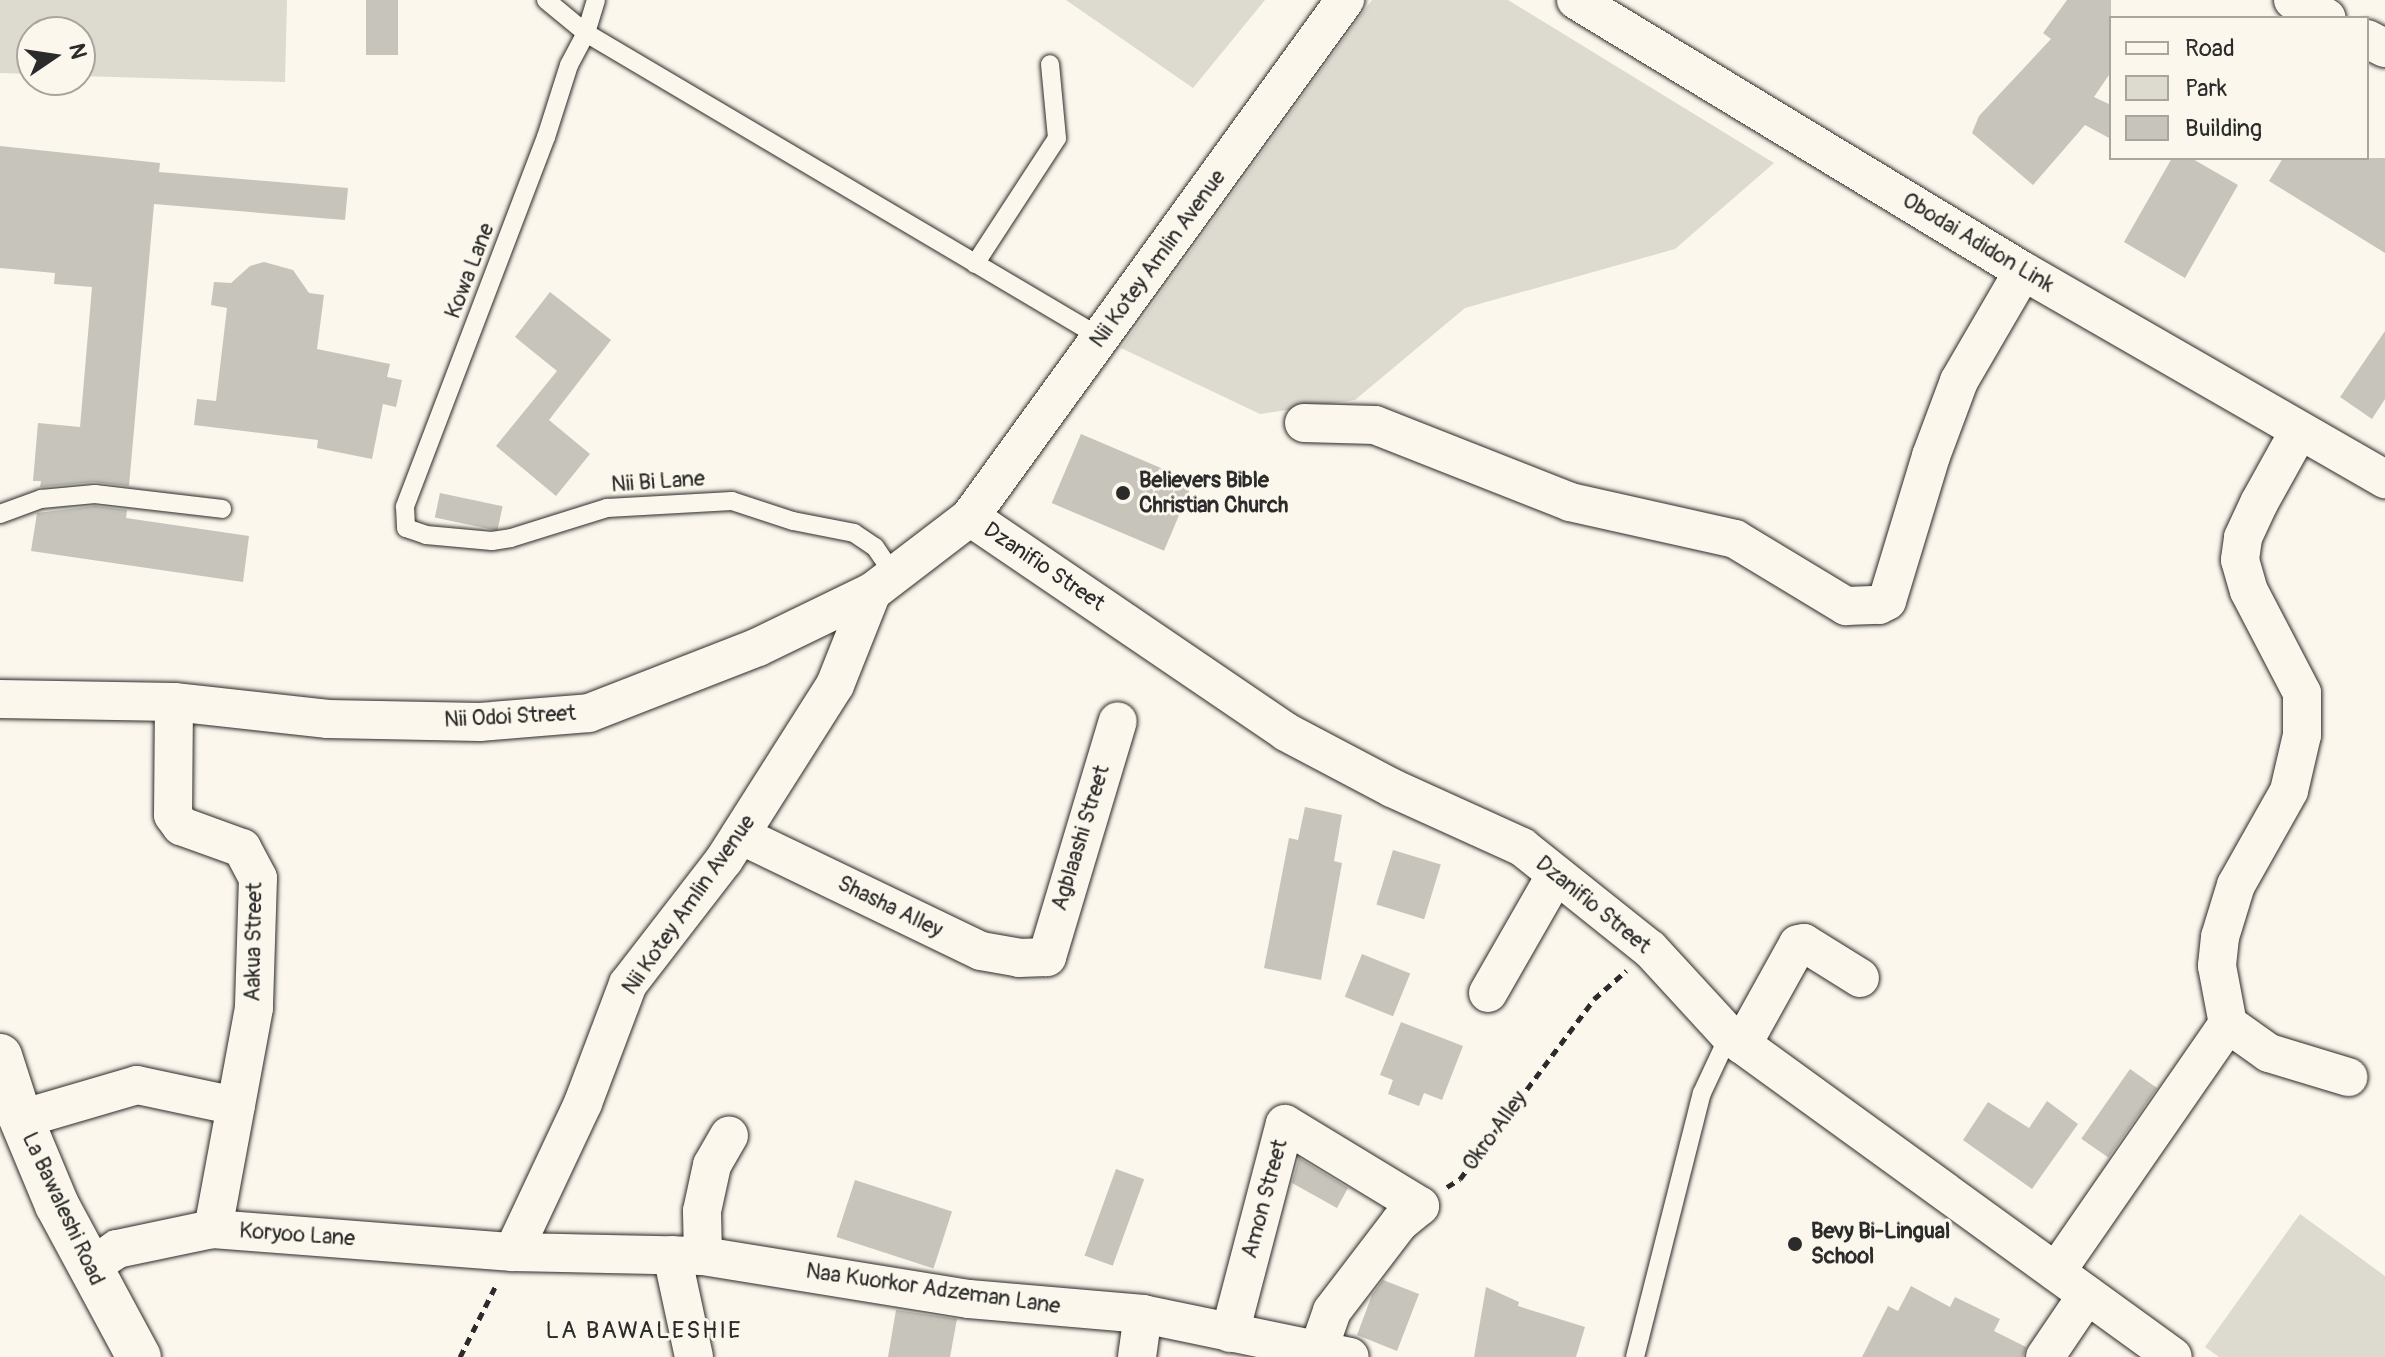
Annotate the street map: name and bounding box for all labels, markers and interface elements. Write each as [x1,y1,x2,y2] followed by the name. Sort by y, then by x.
[16,16,96,96] north arrow
[2109,16,2369,160] legend
[2185,34,2235,63] text: Road
[62,41,93,61] text: N
[2185,74,2227,103] text: Park
[2185,114,2262,143] text: Building
[1085,165,1231,353] street label: Nii Kotey Amlin Avenue
[1897,187,2059,299] street label: Obodai Adidon Link
[440,220,500,322] street label: Kowa Lane
[610,466,706,498] street label: Nii Bi Lane
[1139,467,1288,518] place label: Believers Bible Christian Church
[1114,484,1132,502] marker: Believers Bible Christian Church
[978,517,1110,617] street label: Dzanifio Street
[443,700,577,734] street label: Nii Odoi Street
[1046,762,1116,914] street label: Agblaashi Street
[617,810,761,1000] street label: Nii Kotey Amlin Avenue
[1530,851,1656,959] street label: Dzanifio Street
[833,870,947,944] street label: Shasha Alley
[240,882,268,1002] street label: Aakua Street
[1457,1086,1533,1176] street label: Okro Alley
[16,1128,110,1290] street label: La Bawaleshi Road
[1236,1137,1294,1261] street label: Amon Street
[238,1218,356,1252] street label: Koryoo Lane
[1811,1218,1950,1270] place label: Bevy Bi-Lingual School
[1786,1235,1804,1253] marker: Bevy Bi-Lingual School
[804,1258,1062,1320] street label: Naa Kuorkor Adzeman Lane
[545,1317,743,1345] district label: LA BAWALESHIE

